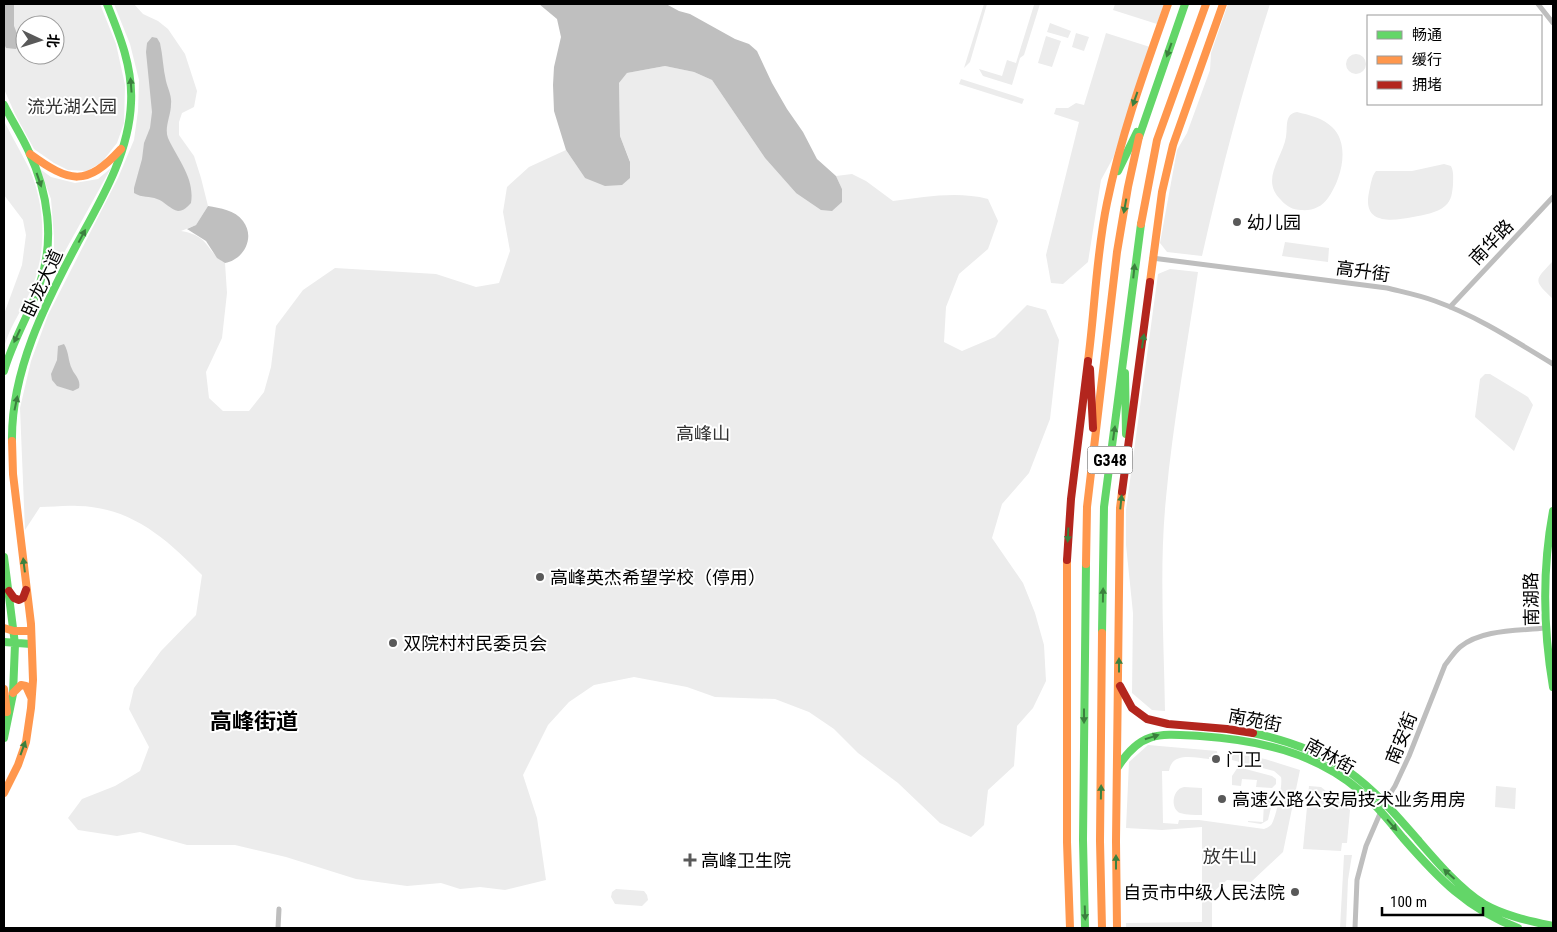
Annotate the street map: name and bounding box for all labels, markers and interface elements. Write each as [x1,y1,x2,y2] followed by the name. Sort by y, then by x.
[15,15,65,65] north arrow
[1367,15,1542,105] legend
[1412,26,1442,44] text: 畅通
[44,33,61,48] text: 北
[1165,42,1172,57] one-way arrow
[1412,51,1442,69] text: 缓行
[126,76,134,92] one-way arrow
[1412,76,1442,94] text: 拥堵
[1131,92,1138,107] one-way arrow
[27,96,117,117] park label: 流光湖公园
[36,173,43,188] one-way arrow
[1120,198,1128,214] one-way arrow
[1247,212,1301,233] place label: 幼儿园
[1465,215,1517,269] street label: 南华路
[1231,216,1243,228] marker: 幼儿园
[77,230,86,243] one-way arrow
[17,246,67,320] street label: 卧龙大道
[1335,257,1391,285] street label: 高升街
[1130,263,1138,279] one-way arrow
[13,329,21,343] one-way arrow
[1139,333,1147,349] one-way arrow
[12,395,20,411] one-way arrow
[676,423,730,444] park label: 高峰山
[1110,424,1118,440] one-way arrow
[1088,446,1132,474] road number: G348
[1117,494,1125,510] one-way arrow
[1063,527,1071,543] one-way arrow
[20,556,28,572] one-way arrow
[550,567,766,588] place label: 高峰英杰希望学校（停用）
[534,571,546,583] marker: 高峰英杰希望学校（停用）
[1520,572,1542,626] street label: 南湖路
[1099,586,1107,602] one-way arrow
[403,633,547,654] place label: 双院村村民委员会
[387,637,399,649] marker: 双院村村民委员会
[1115,656,1123,672] one-way arrow
[1226,705,1284,735] street label: 南苑街
[1080,708,1088,724] one-way arrow
[210,709,298,734] district label: 高峰街道
[1381,709,1421,767] street label: 南安街
[1145,733,1160,741] one-way arrow
[1301,734,1359,778] street label: 南林街
[20,741,28,755] one-way arrow
[1226,749,1262,770] place label: 门卫
[1210,753,1222,765] marker: 门卫
[1097,784,1105,800] one-way arrow
[1232,789,1466,810] place label: 高速公路公安局技术业务用房
[1216,793,1228,805] marker: 高速公路公安局技术业务用房
[1386,818,1398,830] one-way arrow
[1203,846,1257,867] park label: 放牛山
[701,850,791,871] place label: 高峰卫生院
[683,853,697,867] marker: 高峰卫生院
[1112,854,1120,870] one-way arrow
[1444,868,1456,880] one-way arrow
[1123,882,1285,903] place label: 自贡市中级人民法院
[1382,884,1483,916] scale bar
[1289,886,1301,898] marker: 自贡市中级人民法院
[1390,893,1427,911] text: 100 m
[1081,905,1089,921] one-way arrow

